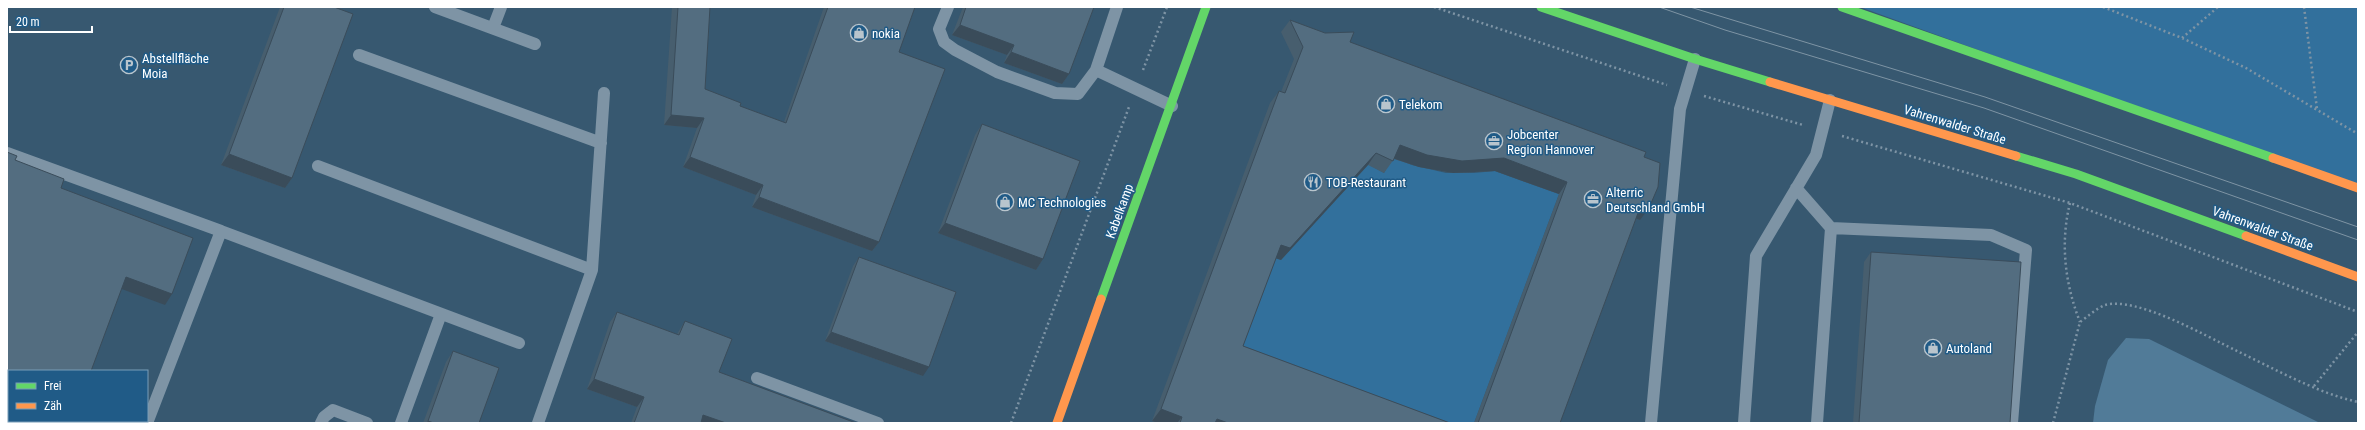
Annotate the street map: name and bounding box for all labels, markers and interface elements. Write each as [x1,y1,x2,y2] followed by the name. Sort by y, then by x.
[10,8,92,34] scale bar
[16,15,40,29] text: 20 m
[849,23,869,43] shop icon: nokia
[872,26,900,41] place label: nokia
[142,51,209,81] place label: Abstellfläche Moia
[119,55,139,75] parking icon: Abstellfläche Moia
[1376,94,1396,114] shop icon: Telekom
[1399,97,1442,112] place label: Telekom
[1902,102,2008,147] street label: Vahrenwalder Straße
[1507,127,1594,157] place label: Jobcenter Region Hannover
[1484,131,1504,151] office icon: Jobcenter Region Hannover
[1303,172,1323,192] restaurant icon: TOB-Restaurant
[1326,175,1406,190] place label: TOB-Restaurant
[1103,182,1136,241] street label: Kabelkamp
[1606,185,1705,215] place label: Alterric Deutschland GmbH
[1583,189,1603,209] office icon: Alterric Deutschland GmbH
[995,192,1015,212] shop icon: MC Technologies
[1018,195,1106,210] place label: MC Technologies
[2210,203,2315,254] street label: Vahrenwalder Straße
[1923,338,1943,358] shop icon: Autoland
[1946,341,1992,356] place label: Autoland
[8,370,148,422] legend
[44,379,62,393] text: Frei
[44,399,62,413] text: Zäh

